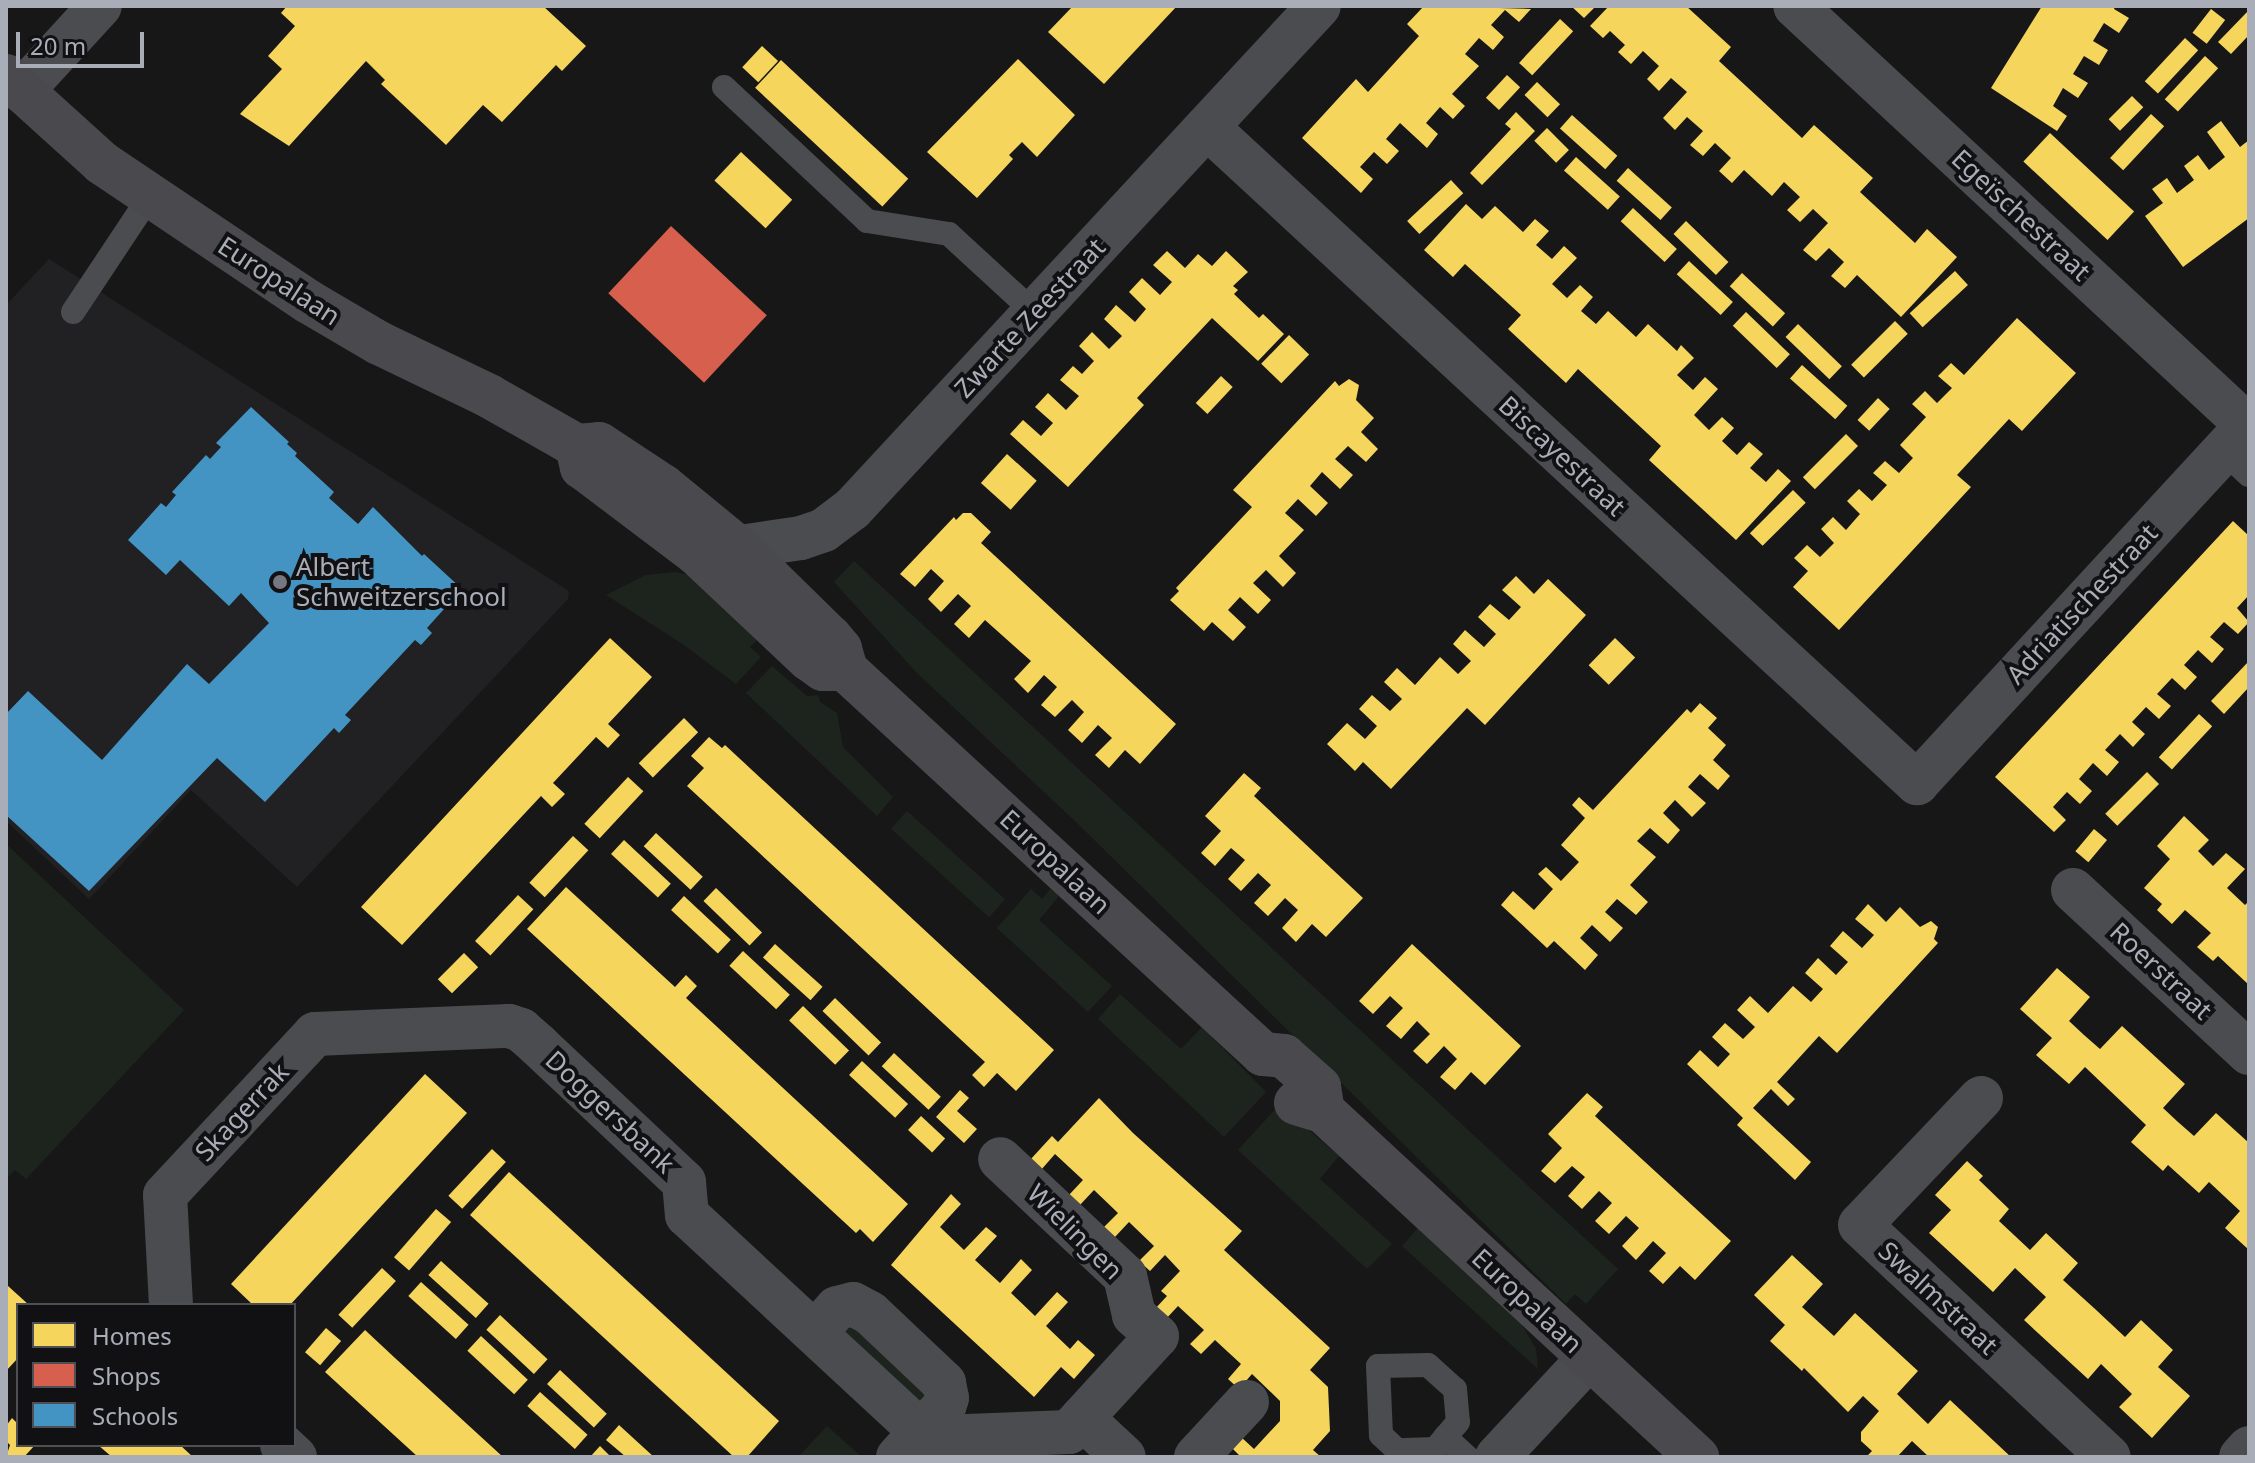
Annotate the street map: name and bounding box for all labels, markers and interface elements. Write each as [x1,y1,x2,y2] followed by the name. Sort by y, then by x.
[20,16,148,66] scale bar
[30,29,86,62] text: 20 m
[1945,143,2097,287] street label: Egeïschestraat
[212,230,346,332] street label: Europalaan
[948,232,1112,404] street label: Zwarte Zeestraat
[1492,389,1632,523] street label: Biscayestraat
[2000,518,2164,690] street label: Adriatischestraat
[296,551,507,612] place label: Albert Schweitzerschool
[271,573,289,591] marker: Albert Schweitzerschool
[994,803,1116,921] street label: Europalaan
[2104,916,2218,1026] street label: Roerstraat
[539,1044,681,1180] street label: Doggersbank
[189,1056,295,1168] street label: Skagerrak
[1021,1178,1129,1286] street label: Wielingen
[1872,1235,2004,1361] street label: Swalmstraat
[1466,1242,1588,1360] street label: Europalaan
[16,1303,296,1447] legend
[92,1319,172,1352] text: Homes
[92,1359,161,1392] text: Shops
[92,1399,178,1432] text: Schools

